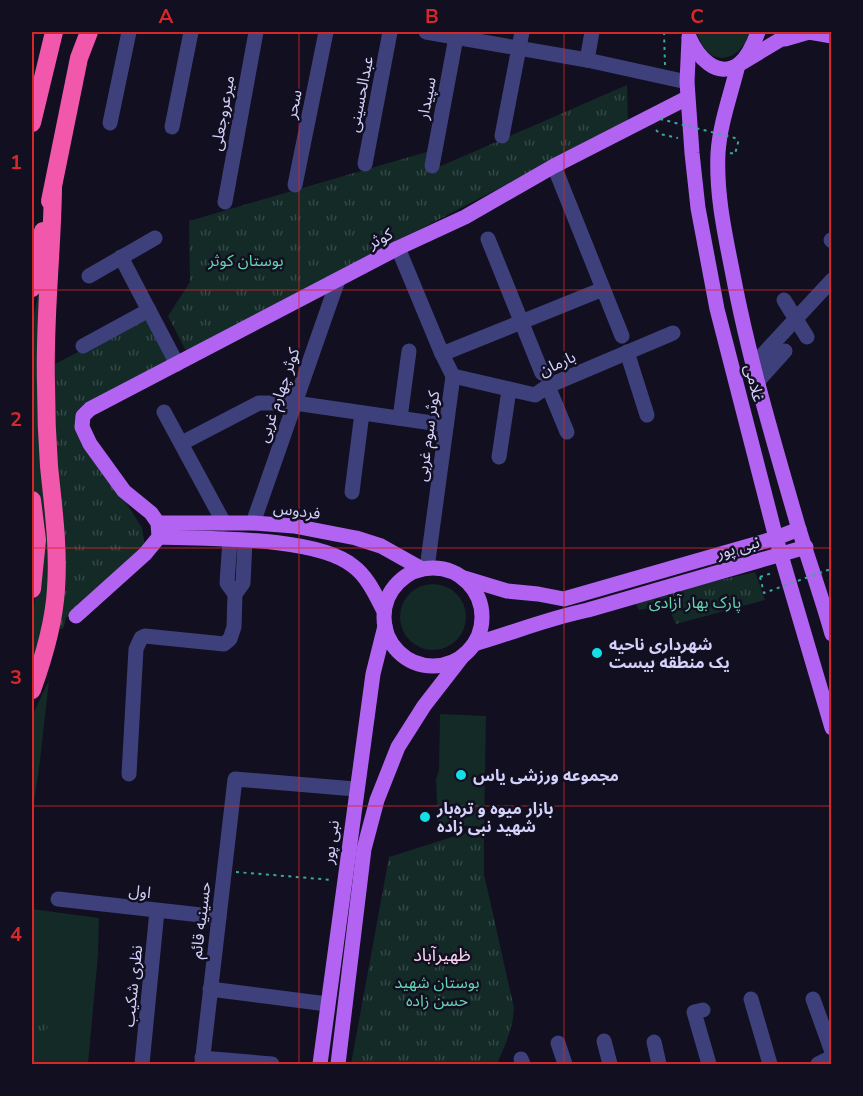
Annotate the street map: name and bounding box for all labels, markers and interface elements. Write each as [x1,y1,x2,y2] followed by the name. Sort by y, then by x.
[159,3,174,30] text: A
[425,3,439,30] text: B
[690,3,704,30] text: C
[343,54,379,134] street label: عبدالحسینی
[206,74,240,153] street label: میرعروجعلی
[412,75,442,122] street label: سپیدار
[280,88,308,122] street label: سحر
[10,149,22,176] text: 1
[363,223,397,255] street label: کوثر
[207,250,284,272] park label: بوستان کوثر
[252,345,306,446] street label: کوثر چهارم غربی
[535,346,579,382] street label: بارمان
[739,362,769,404] street label: غلامی
[411,389,446,483] street label: کوثر سوم غربی
[10,406,22,433] text: 2
[272,497,322,525] street label: فردوس
[713,531,762,565] street label: نبی پور
[649,592,741,614] park label: پارک بهار آزادی
[609,634,730,674] place label: شهرداری ناحیه یک منطقه بیست
[590,646,604,660] marker: شهرداری ناحیه یک منطقه بیست
[10,664,22,691] text: 3
[473,765,619,787] place label: مجموعه ورزشی یاس
[454,768,468,782] marker: مجموعه ورزشی یاس
[436,798,553,838] place label: بازار میوه و تره‌بار شهید نبی زاده
[418,810,432,824] marker: بازار میوه و تره‌بار شهید نبی زاده
[317,819,345,866] street label: نبی پور
[128,880,152,904] street label: اول
[185,880,218,960] street label: حسینیه قائم
[10,921,22,948] text: 4
[413,943,471,967] district label: ظهیرآباد
[118,944,148,1028] street label: نظری شکیب
[394,972,480,1012] park label: بوستان شهید حسن زاده

